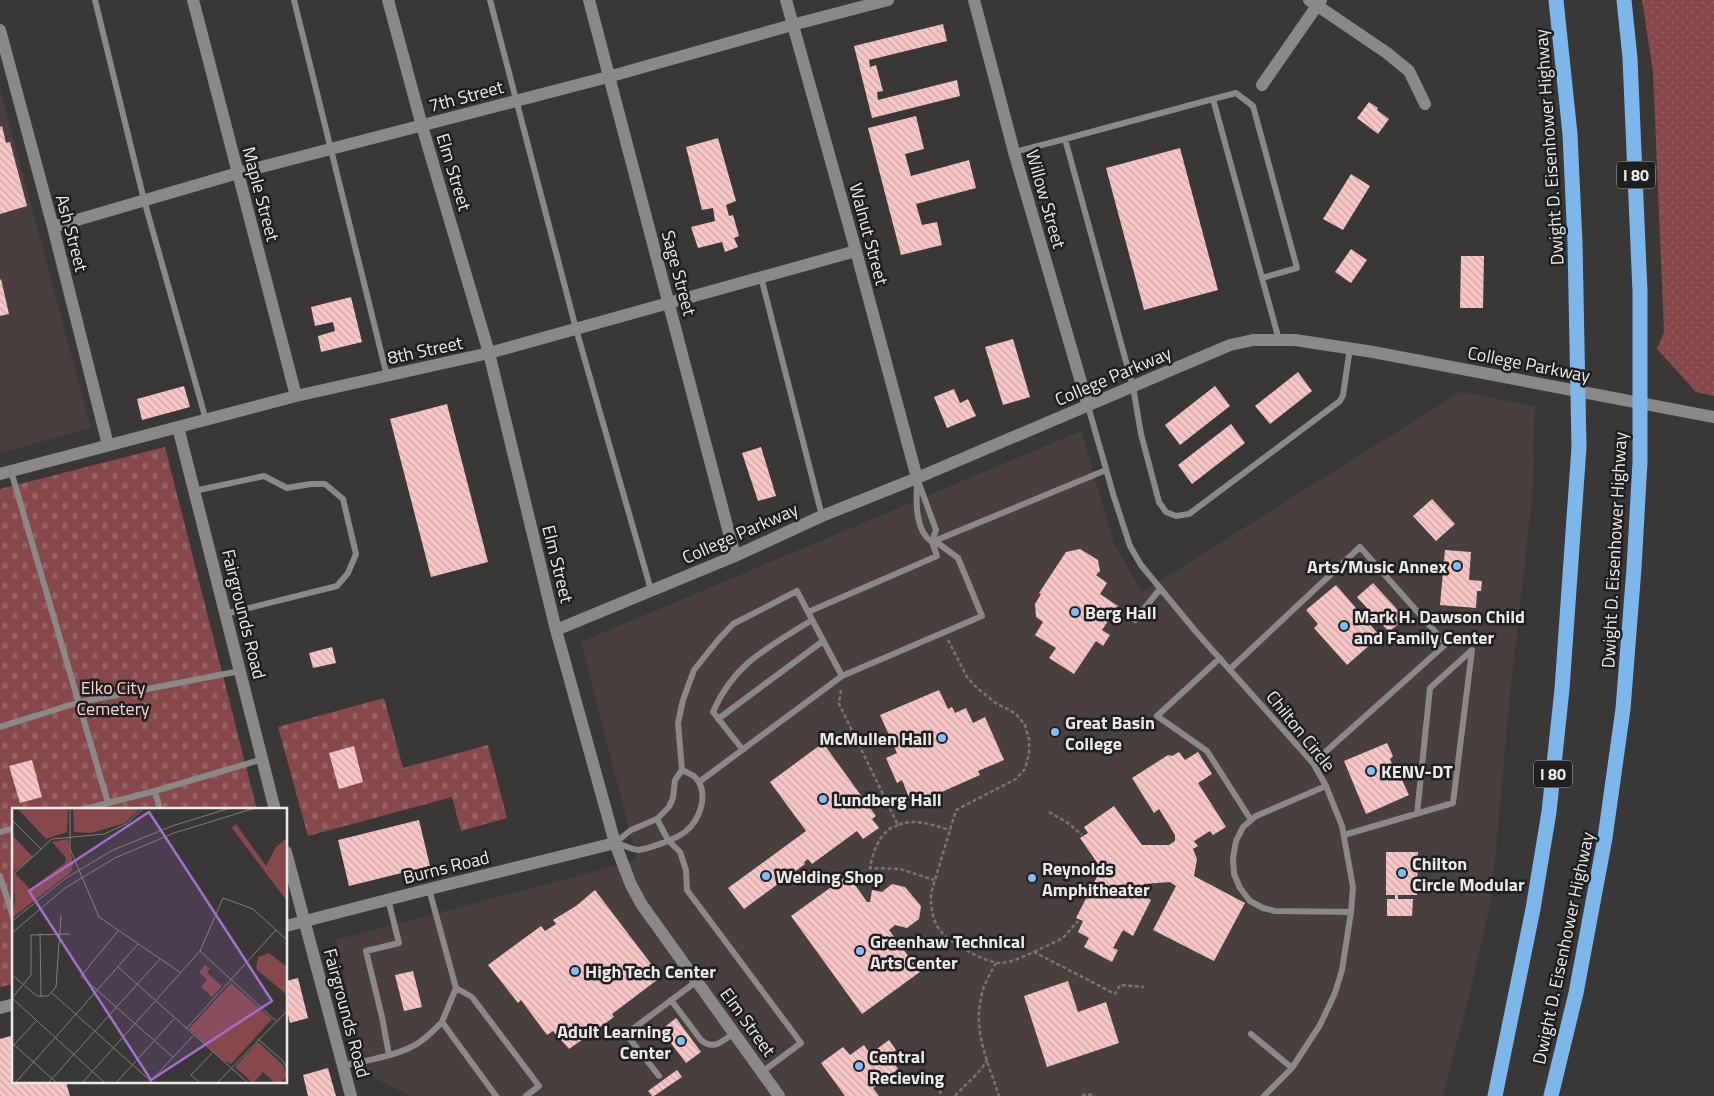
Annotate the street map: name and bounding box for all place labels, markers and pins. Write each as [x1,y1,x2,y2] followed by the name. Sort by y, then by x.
[1307,553,1447,580] place label: Arts/Music Annex
[1451,560,1463,572] marker: Arts/Music Annex
[1085,599,1157,626] place label: Berg Hall
[1354,603,1525,651] place label: Mark H. Dawson Child and Family Center
[1069,606,1081,618] marker: Berg Hall
[1338,620,1350,632] marker: Mark H. Dawson Child and Family Center
[1065,709,1155,757] place label: Great Basin College
[819,725,932,752] place label: McMullen Hall
[1049,726,1061,738] marker: Great Basin College
[936,732,948,744] marker: McMullen Hall
[1381,758,1453,785] place label: KENV-DT
[1365,765,1377,777] marker: KENV-DT
[833,786,942,813] place label: Lundberg Hall
[817,793,829,805] marker: Lundberg Hall
[1412,850,1525,898] place label: Chilton Circle Modular
[1042,855,1150,903] place label: Reynolds Amphitheater
[776,863,884,890] place label: Welding Shop
[1396,867,1408,879] marker: Chilton Circle Modular
[760,870,772,882] marker: Welding Shop
[1026,872,1038,884] marker: Reynolds Amphitheater
[870,928,1025,976] place label: Greenhaw Technical Arts Center
[854,945,866,957] marker: Greenhaw Technical Arts Center
[585,958,716,985] place label: High Tech Center
[569,965,581,977] marker: High Tech Center
[557,1018,671,1066] place label: Adult Learning Center
[675,1035,687,1047] marker: Adult Learning Center
[869,1043,945,1091] place label: Central Recieving
[853,1060,865,1072] marker: Central Recieving

